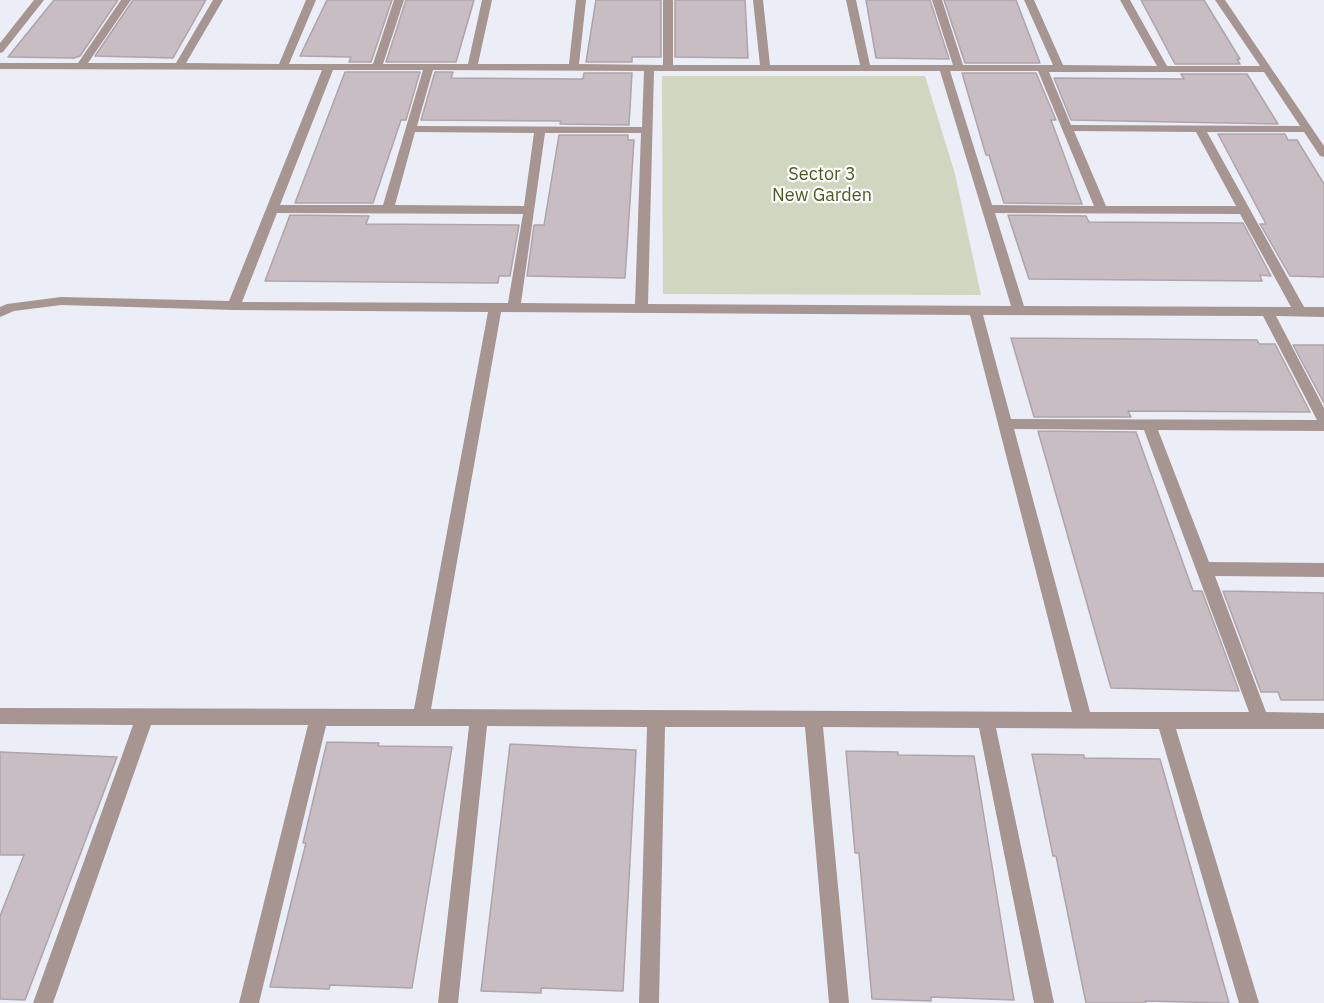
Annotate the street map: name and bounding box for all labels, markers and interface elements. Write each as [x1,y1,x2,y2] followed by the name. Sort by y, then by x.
[772,164,872,207] park label: Sector 3 New Garden

